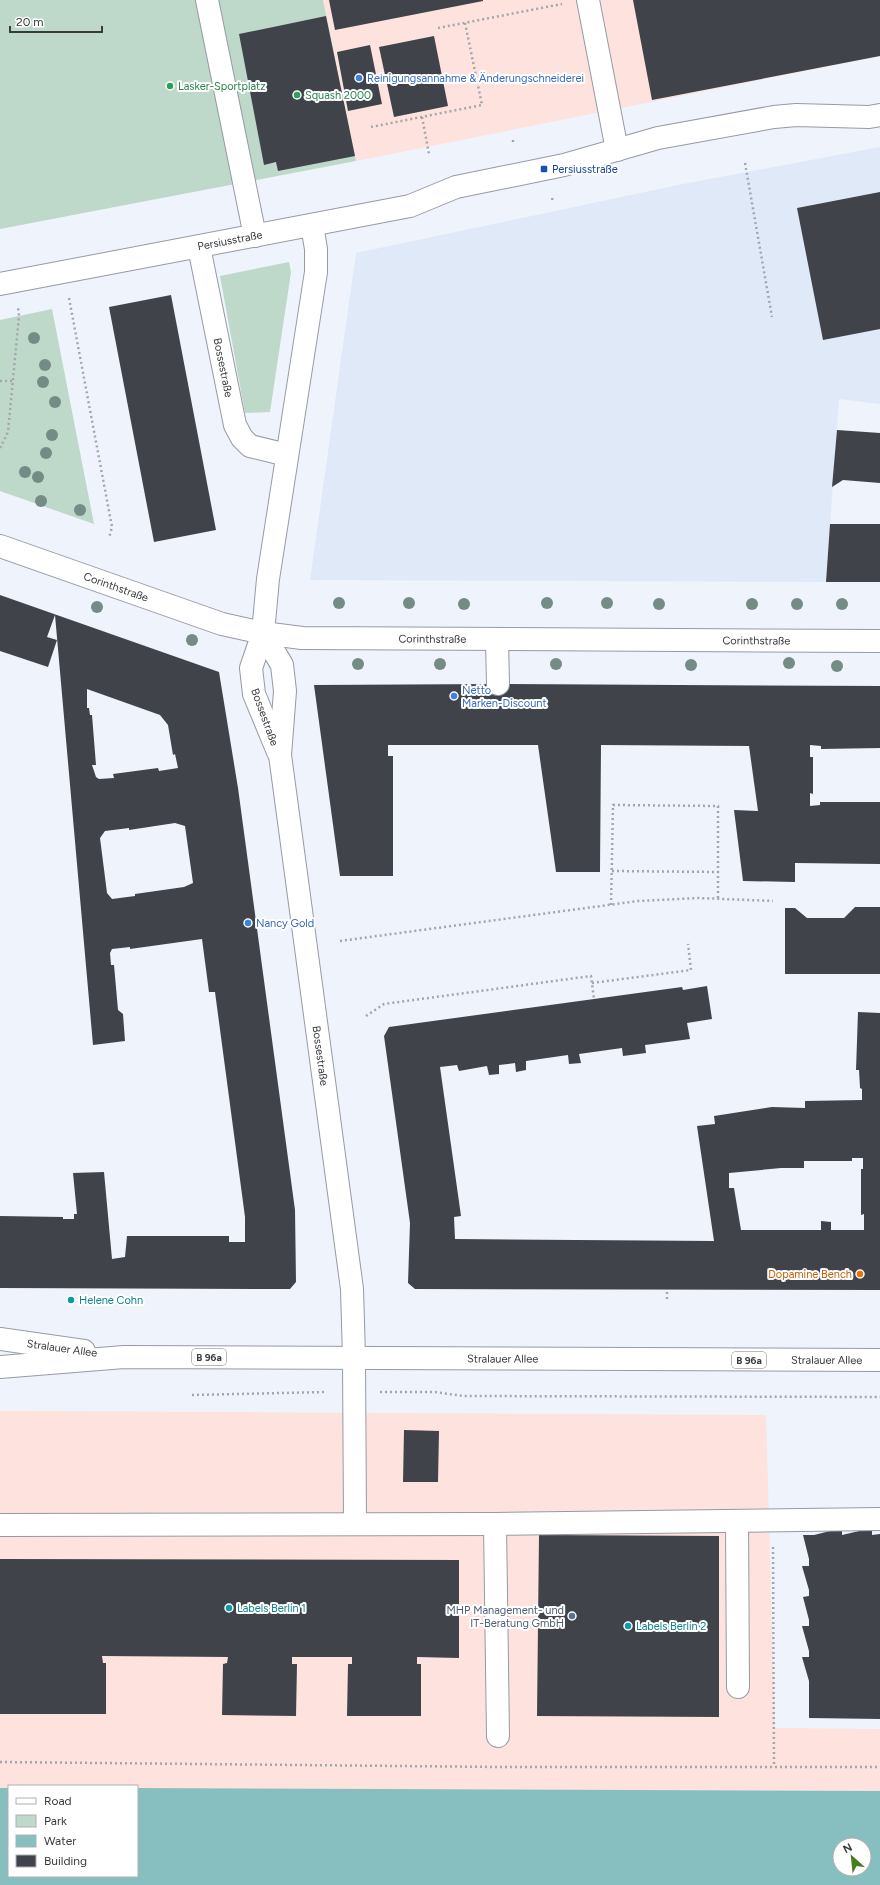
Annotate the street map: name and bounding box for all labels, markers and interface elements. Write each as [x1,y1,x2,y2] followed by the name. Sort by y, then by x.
[10,8,102,34] scale bar
[16,15,44,29] text: 20 m
[367,72,584,85] place label: Reinigungsannahme & Änderungschneiderei
[354,73,364,83] marker: Reinigungsannahme & Änderungschneiderei
[178,80,266,93] place label: Lasker-Sportplatz
[165,81,175,91] marker: Lasker-Sportplatz
[305,89,371,102] place label: Squash 2000
[292,90,302,100] marker: Squash 2000
[552,163,618,176] place label: Persiusstraße
[539,164,549,174] marker: Persiusstraße
[196,228,264,253] street label: Persiusstraße
[211,337,235,398] street label: Bossestraße
[82,570,150,605] street label: Corinthstraße
[398,633,466,646] street label: Corinthstraße
[722,634,790,648] street label: Corinthstraße
[462,684,547,710] place label: Netto Marken-Discount
[248,687,281,748] street label: Bossestraße
[449,691,459,701] marker: Netto Marken-Discount
[256,917,314,930] place label: Nancy Gold
[243,918,253,928] marker: Nancy Gold
[310,1025,331,1087] street label: Bossestraße
[768,1268,852,1281] place label: Dopamine Bench
[855,1269,865,1279] marker: Dopamine Bench
[79,1294,143,1307] place label: Helene Cohn
[66,1295,76,1305] marker: Helene Cohn
[26,1337,98,1360] street label: Stralauer Allee
[192,1349,226,1365] road number: B 96a
[467,1352,538,1366] street label: Stralauer Allee
[732,1352,766,1368] road number: B 96a
[791,1354,862,1367] street label: Stralauer Allee
[237,1602,306,1615] place label: Labels Berlin 1
[224,1603,234,1613] marker: Labels Berlin 1
[447,1604,564,1630] place label: MHP Management- und IT-Beratung GmbH
[567,1611,577,1621] marker: MHP Management- und IT-Beratung GmbH
[636,1620,706,1633] place label: Labels Berlin 2
[623,1621,633,1631] marker: Labels Berlin 2
[8,1785,138,1877] legend
[44,1794,72,1808] text: Road
[44,1814,67,1828] text: Park
[44,1834,76,1848] text: Water
[832,1837,872,1877] north arrow
[841,1841,854,1856] text: N
[44,1854,87,1868] text: Building

